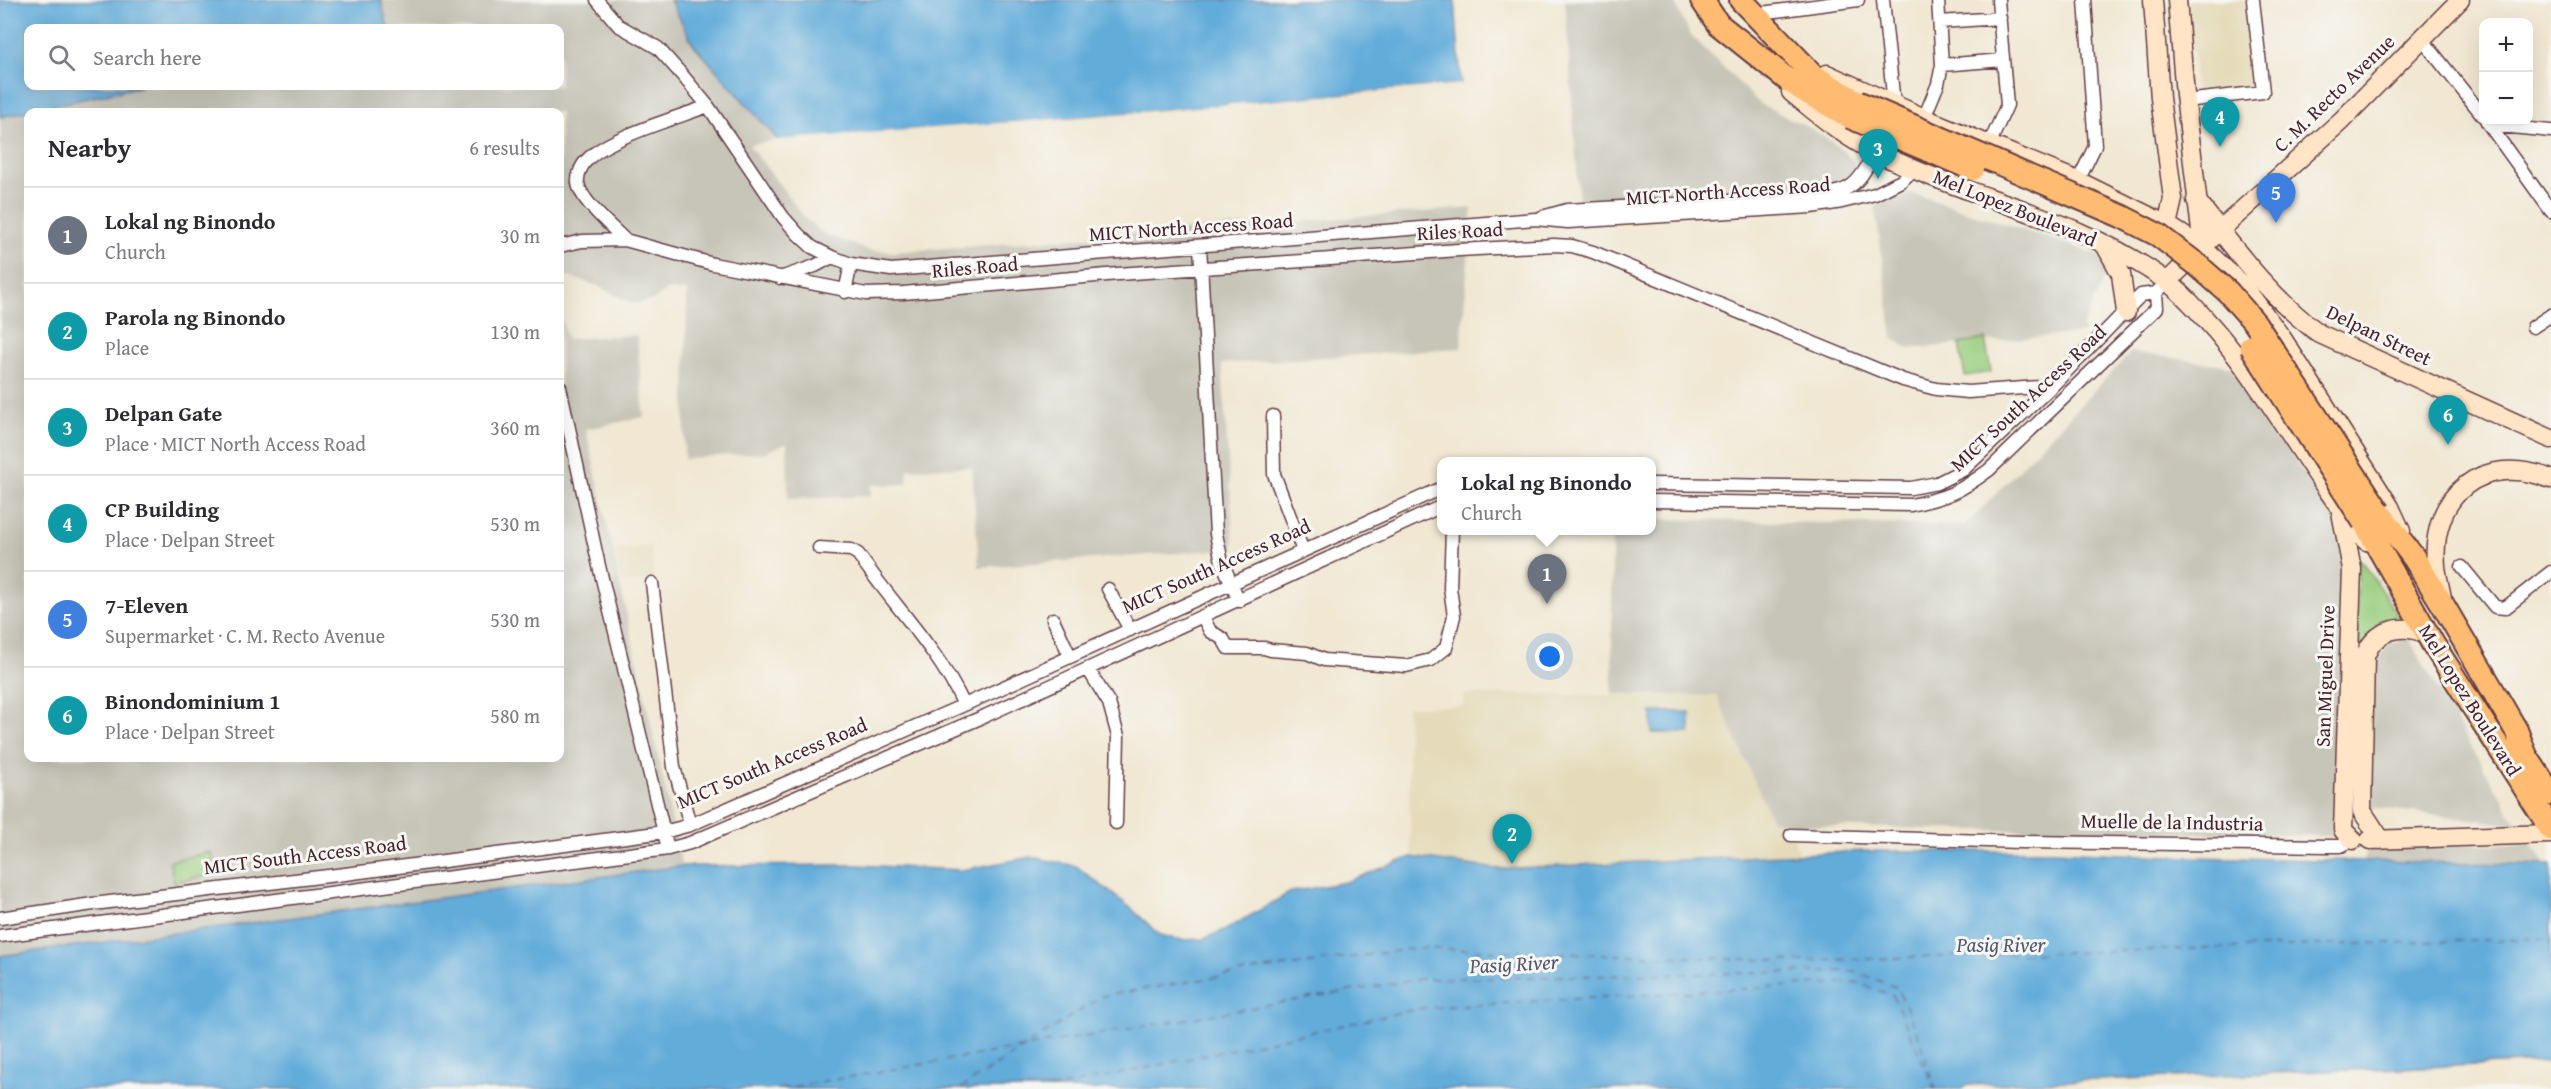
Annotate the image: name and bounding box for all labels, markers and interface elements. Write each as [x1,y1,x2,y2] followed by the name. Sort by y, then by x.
[2479,18,2533,126] map controls
[2479,18,2533,72] button: +
[24,24,564,90] search box
[2267,27,2401,158] street label: C. M. Recto Avenue
[45,41,78,74] icon: search
[93,41,202,73] text: Search here
[2479,72,2533,126] button: −
[2200,98,2240,147] pin: 4
[48,128,131,167] text: Nearby
[1858,130,1898,179] pin: 3
[469,133,540,162] text: 6 results
[1929,161,2102,254] street label: Mel Lopez Boulevard
[1625,169,1831,212] street label: MICT North Access Road
[2256,174,2296,223] pin: 5
[105,205,276,237] text: Lokal ng Binondo
[1088,205,1294,248] street label: MICT North Access Road
[1416,214,1504,247] street label: Riles Road
[62,221,73,250] text: 1
[500,221,540,250] text: 30 m
[105,237,166,266] text: Church
[931,248,1020,285] street label: Riles Road
[2322,297,2437,372] street label: Delpan Street
[105,301,285,333] text: Parola ng Binondo
[62,317,73,346] text: 2
[490,317,540,346] text: 130 m
[1943,317,2112,478] street label: MICT South Access Road
[105,333,149,362] text: Place
[2428,396,2468,445] pin: 6
[105,397,222,429] text: Delpan Gate
[62,413,73,442] text: 3
[490,413,540,442] text: 360 m
[105,429,366,458] text: Place · MICT North Access Road
[1437,457,1656,535] popup
[1461,466,1632,498] text: Lokal ng Binondo
[105,493,219,525] text: CP Building
[1461,498,1522,527] text: Church
[62,509,73,538] text: 4
[490,509,540,538] text: 530 m
[1117,511,1315,620] street label: MICT South Access Road
[105,525,275,554] text: Place · Delpan Street
[1528,554,1566,604] pin: 1
[105,589,188,621] text: 7-Eleven
[62,605,73,634] text: 5
[490,605,540,634] text: 530 m
[2308,605,2341,747] street label: San Miguel Drive
[2412,618,2529,782] street label: Mel Lopez Boulevard
[105,621,385,650] text: Supermarket · C. M. Recto Avenue
[1535,642,1564,671] your location
[105,685,281,717] text: Binondominium 1
[62,701,73,730] text: 6
[490,701,540,730] text: 580 m
[672,709,872,816] street label: MICT South Access Road
[105,717,275,746] text: Place · Delpan Street
[2080,805,2264,838] street label: Muelle de la Industria
[1492,814,1532,864] pin: 2
[202,828,408,881] street label: MICT South Access Road
[1956,929,2047,960] water label: Pasig River
[1468,946,1560,981] water label: Pasig River

